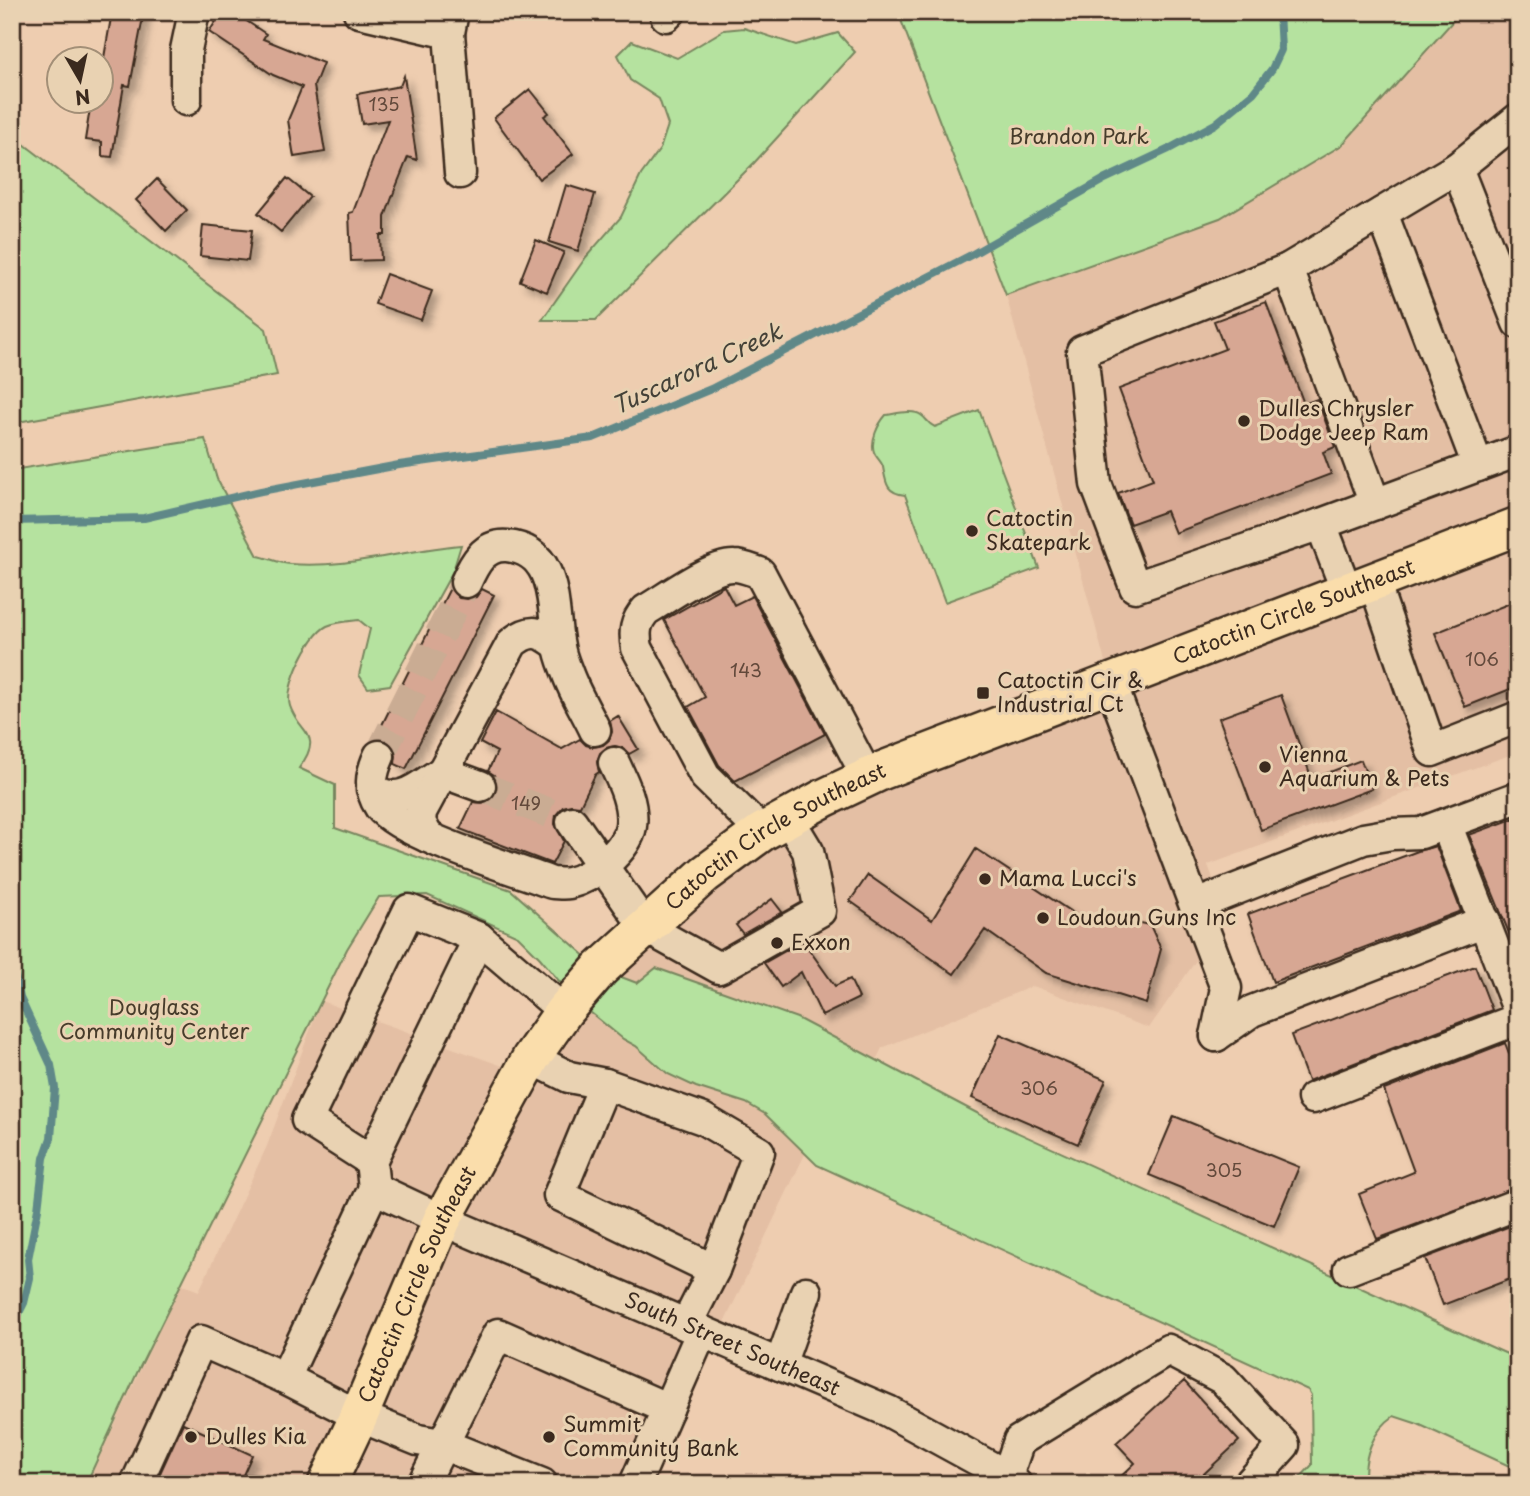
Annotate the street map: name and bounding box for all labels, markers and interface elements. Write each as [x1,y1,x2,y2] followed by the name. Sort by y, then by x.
[46,46,116,116] north arrow
[73,83,92,113] text: N
[368,90,400,117] house number: 135
[1009,119,1149,151] park label: Brandon Park
[605,312,788,423] water label: Tuscarora Creek
[1258,391,1429,447] place label: Dulles Chrysler Dodge Jeep Ram
[1236,413,1252,429] marker: Dulles Chrysler Dodge Jeep Ram
[986,501,1091,557] place label: Catoctin Skatepark
[964,523,980,539] marker: Catoctin Skatepark
[1167,549,1419,672] street label: Catoctin Circle Southeast
[1465,645,1499,672] house number: 106
[730,656,762,683] house number: 143
[997,663,1143,719] place label: Catoctin Cir & Industrial Ct
[975,685,991,701] marker: Catoctin Cir & Industrial Ct
[1279,737,1449,793] place label: Vienna Aquarium & Pets
[657,753,891,917] street label: Catoctin Circle Southeast
[1257,759,1273,775] marker: Vienna Aquarium & Pets
[511,789,541,816] house number: 149
[999,861,1137,893] place label: Mama Lucci's
[977,871,993,887] marker: Mama Lucci's
[1057,900,1236,932] place label: Loudoun Guns Inc
[1035,910,1051,926] marker: Loudoun Guns Inc
[791,925,851,957] place label: Exxon
[769,935,785,951] marker: Exxon
[59,990,250,1046] park label: Douglass Community Center
[1020,1074,1058,1101] house number: 306
[1206,1156,1242,1183] house number: 305
[348,1159,483,1407] street label: Catoctin Circle Southeast
[620,1282,846,1403] street label: South Street Southeast
[563,1407,739,1463] place label: Summit Community Bank
[205,1419,306,1451] place label: Dulles Kia
[183,1429,199,1445] marker: Dulles Kia
[541,1429,557,1445] marker: Summit Community Bank

